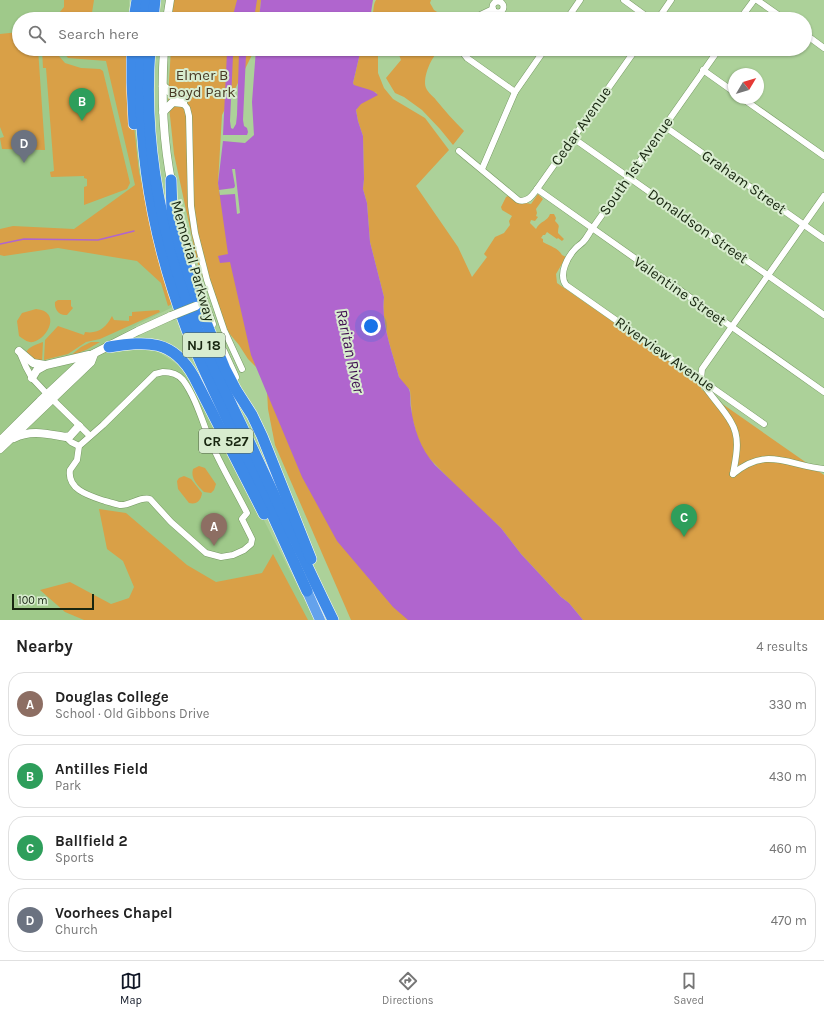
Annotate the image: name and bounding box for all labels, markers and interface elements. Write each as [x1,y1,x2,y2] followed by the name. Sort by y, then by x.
[12,12,812,56] search box
[26,23,48,45] icon: search
[58,25,139,43] text: Search here
[168,66,236,101] park label: Elmer B Boyd Park
[728,68,764,104] north arrow
[547,83,615,169] street label: Cedar Avenue
[69,88,95,121] pin: B
[595,113,677,219] street label: South 1st Avenue
[11,130,37,163] pin: D
[698,146,790,218] street label: Graham Street
[644,185,752,268] street label: Donaldson Street
[167,198,219,324] street label: Memorial Parkway
[630,252,730,330] street label: Valentine Street
[332,307,369,395] water label: Raritan River
[612,313,718,395] street label: Riverview Avenue
[361,316,381,336] your location
[183,333,225,357] road number: NJ 18
[199,429,253,453] road number: CR 527
[671,504,697,537] pin: C
[201,513,227,546] pin: A
[12,592,94,611] scale bar
[18,594,48,607] text: 100 m
[16,636,73,656] text: Nearby
[756,639,808,654] text: 4 results
[55,688,169,706] text: Douglas College
[26,697,34,712] text: A
[769,697,807,712] text: 330 m
[55,706,209,721] text: School · Old Gibbons Drive
[55,760,148,778] text: Antilles Field
[26,769,34,784] text: B
[769,769,807,784] text: 430 m
[55,778,81,793] text: Park
[55,832,128,850] text: Ballfield 2
[26,841,34,856] text: C
[769,841,807,856] text: 460 m
[55,850,94,865] text: Sports
[55,904,173,922] text: Voorhees Chapel
[26,913,34,928] text: D
[771,913,807,928] text: 470 m
[55,922,98,937] text: Church
[120,970,142,1007] tab: Map
[382,970,434,1007] tab: Directions
[674,970,704,1007] tab: Saved

